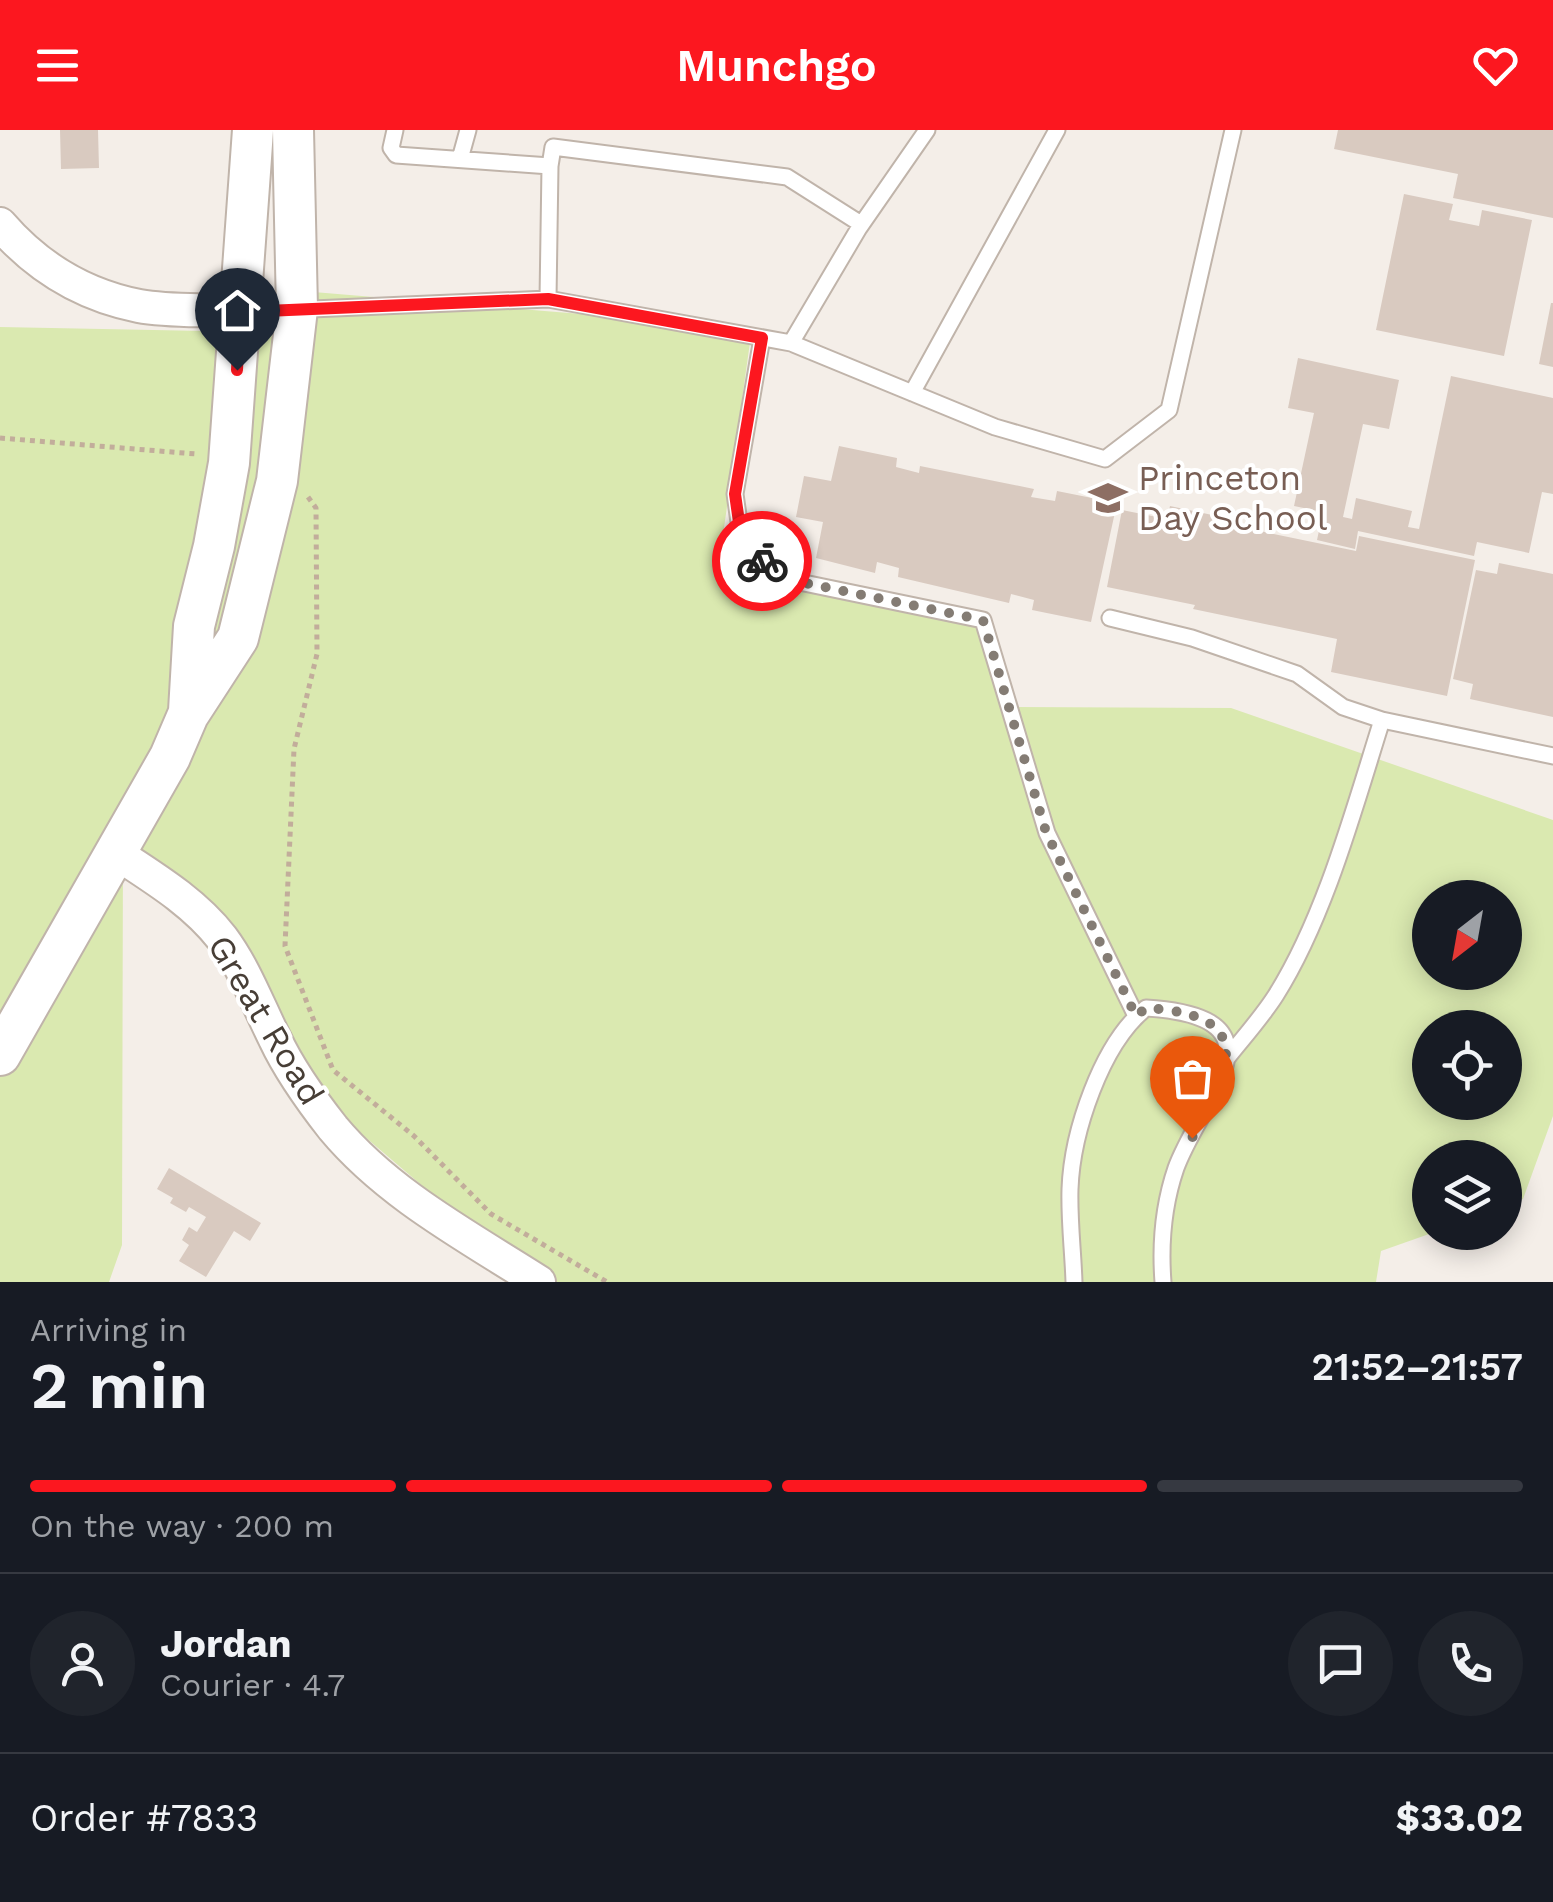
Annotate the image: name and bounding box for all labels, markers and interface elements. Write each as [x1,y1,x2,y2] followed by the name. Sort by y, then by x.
[30,38,85,93] icon: menu
[1468,38,1523,93] icon: heart
[676,39,877,92] text: Munchgo
[195,268,280,371] pin
[210,283,265,338] icon: home
[1138,457,1328,539] place label: Princeton Day School
[1087,477,1129,519] school or university icon: Princeton Day School
[712,511,812,611] courier
[735,534,790,589] icon: bike
[1412,880,1522,990] north arrow
[1412,880,1522,1250] map controls
[199,928,333,1112] street label: Great Road
[1412,1010,1522,1120] button: locate
[1150,1036,1235,1139] pin
[1165,1051,1220,1106] icon: bag
[1412,1140,1522,1250] button: layers
[30,1311,187,1349] text: Arriving in
[1311,1345,1523,1389] text: 21:52–21:57
[30,1348,208,1424] text: 2 min
[30,1507,334,1545] text: On the way · 200 m
[30,1611,135,1716] button: person
[1288,1611,1393,1716] button: chat
[1418,1611,1523,1716] button: phone
[160,1622,292,1666] text: Jordan
[160,1666,345,1704] text: Courier · 4.7
[30,1796,258,1840] text: Order #7833
[1396,1796,1523,1840] text: $33.02

